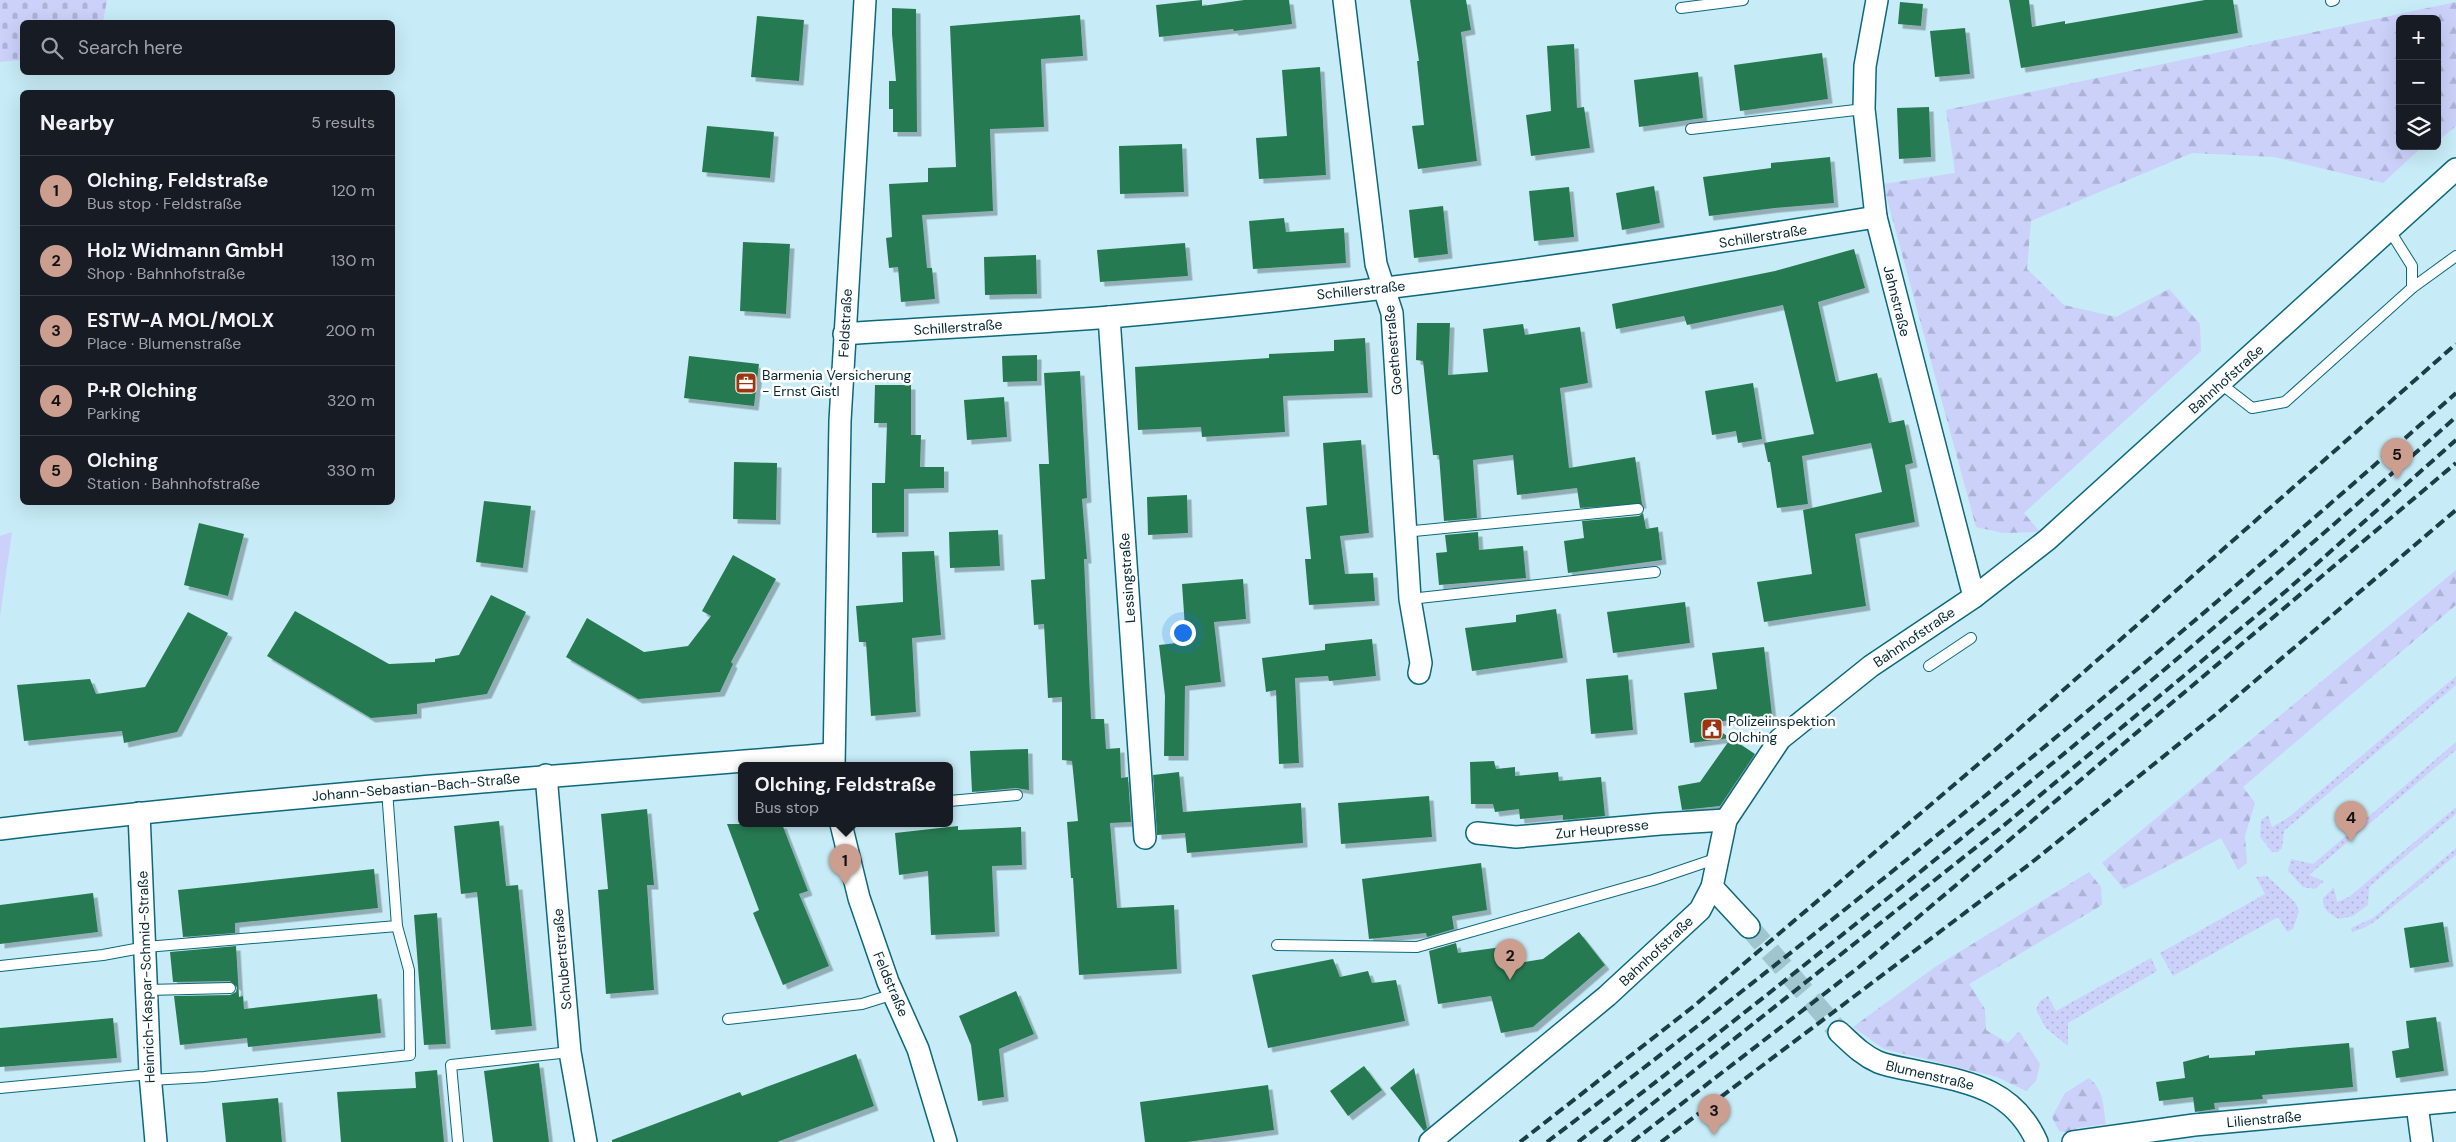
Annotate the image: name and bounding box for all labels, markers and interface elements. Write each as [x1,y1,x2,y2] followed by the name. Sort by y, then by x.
[2396,15,2441,150] map controls
[2396,15,2441,60] button: +
[20,20,395,75] search box
[38,34,66,62] icon: search
[78,35,183,60] text: Search here
[2396,60,2441,105] button: −
[2396,105,2441,150] button: layers
[40,109,114,137] text: Nearby
[311,112,375,133] text: 5 results
[87,168,268,193] text: Olching, Feldstraße
[53,180,59,201] text: 1
[331,180,375,201] text: 120 m
[87,193,242,214] text: Bus stop · Feldstraße
[1718,220,1808,252] street label: Schillerstraße
[87,238,284,263] text: Holz Widmann GmbH
[51,250,61,271] text: 2
[331,250,375,271] text: 130 m
[87,263,245,284] text: Shop · Bahnhofstraße
[1879,264,1915,339] street label: Jahnstraße
[1316,276,1406,304] street label: Schillerstraße
[834,288,856,358] street label: Feldstraße
[1380,304,1406,396] street label: Goethestraße
[87,308,274,333] text: ESTW-A MOL/MOLX
[913,315,1003,339] street label: Schillerstraße
[51,320,61,341] text: 3
[326,320,375,341] text: 200 m
[87,333,241,354] text: Place · Blumenstraße
[2185,340,2267,417] street label: Bahnhofstraße
[762,366,912,400] place label: Barmenia Versicherung - Ernst Gistl
[734,371,758,395] office icon: Barmenia Versicherung - Ernst Gistl
[87,378,198,403] text: P+R Olching
[51,390,61,411] text: 4
[327,390,375,411] text: 320 m
[87,403,141,424] text: Parking
[2381,438,2413,479] pin: 5
[87,448,159,473] text: Olching
[51,460,61,481] text: 5
[327,460,375,481] text: 330 m
[87,473,260,494] text: Station · Bahnhofstraße
[1115,532,1139,624] street label: Lessingstraße
[1870,603,1958,671] street label: Bahnhofstraße
[1170,620,1196,646] your location
[1728,712,1836,746] place label: Polizeiinspektion Olching
[1700,717,1724,741] public building icon: Polizeiinspektion Olching
[738,762,953,827] popup
[311,769,521,805] street label: Johann-Sebastian-Bach-Straße
[755,772,936,797] text: Olching, Feldstraße
[755,797,819,818] text: Bus stop
[2335,801,2367,842] pin: 4
[1554,815,1650,843] street label: Zur Heupresse
[829,844,861,885] pin: 1
[133,870,159,1083] street label: Heinrich-Kaspar-Schmid-Straße
[549,908,575,1010] street label: Schubertstraße
[1615,912,1697,990] street label: Bahnhofstraße
[1494,939,1526,980] pin: 2
[869,949,913,1019] street label: Feldstraße
[1884,1056,1976,1094] street label: Blumenstraße
[1698,1094,1730,1135] pin: 3
[2226,1107,2302,1131] street label: Lilienstraße

